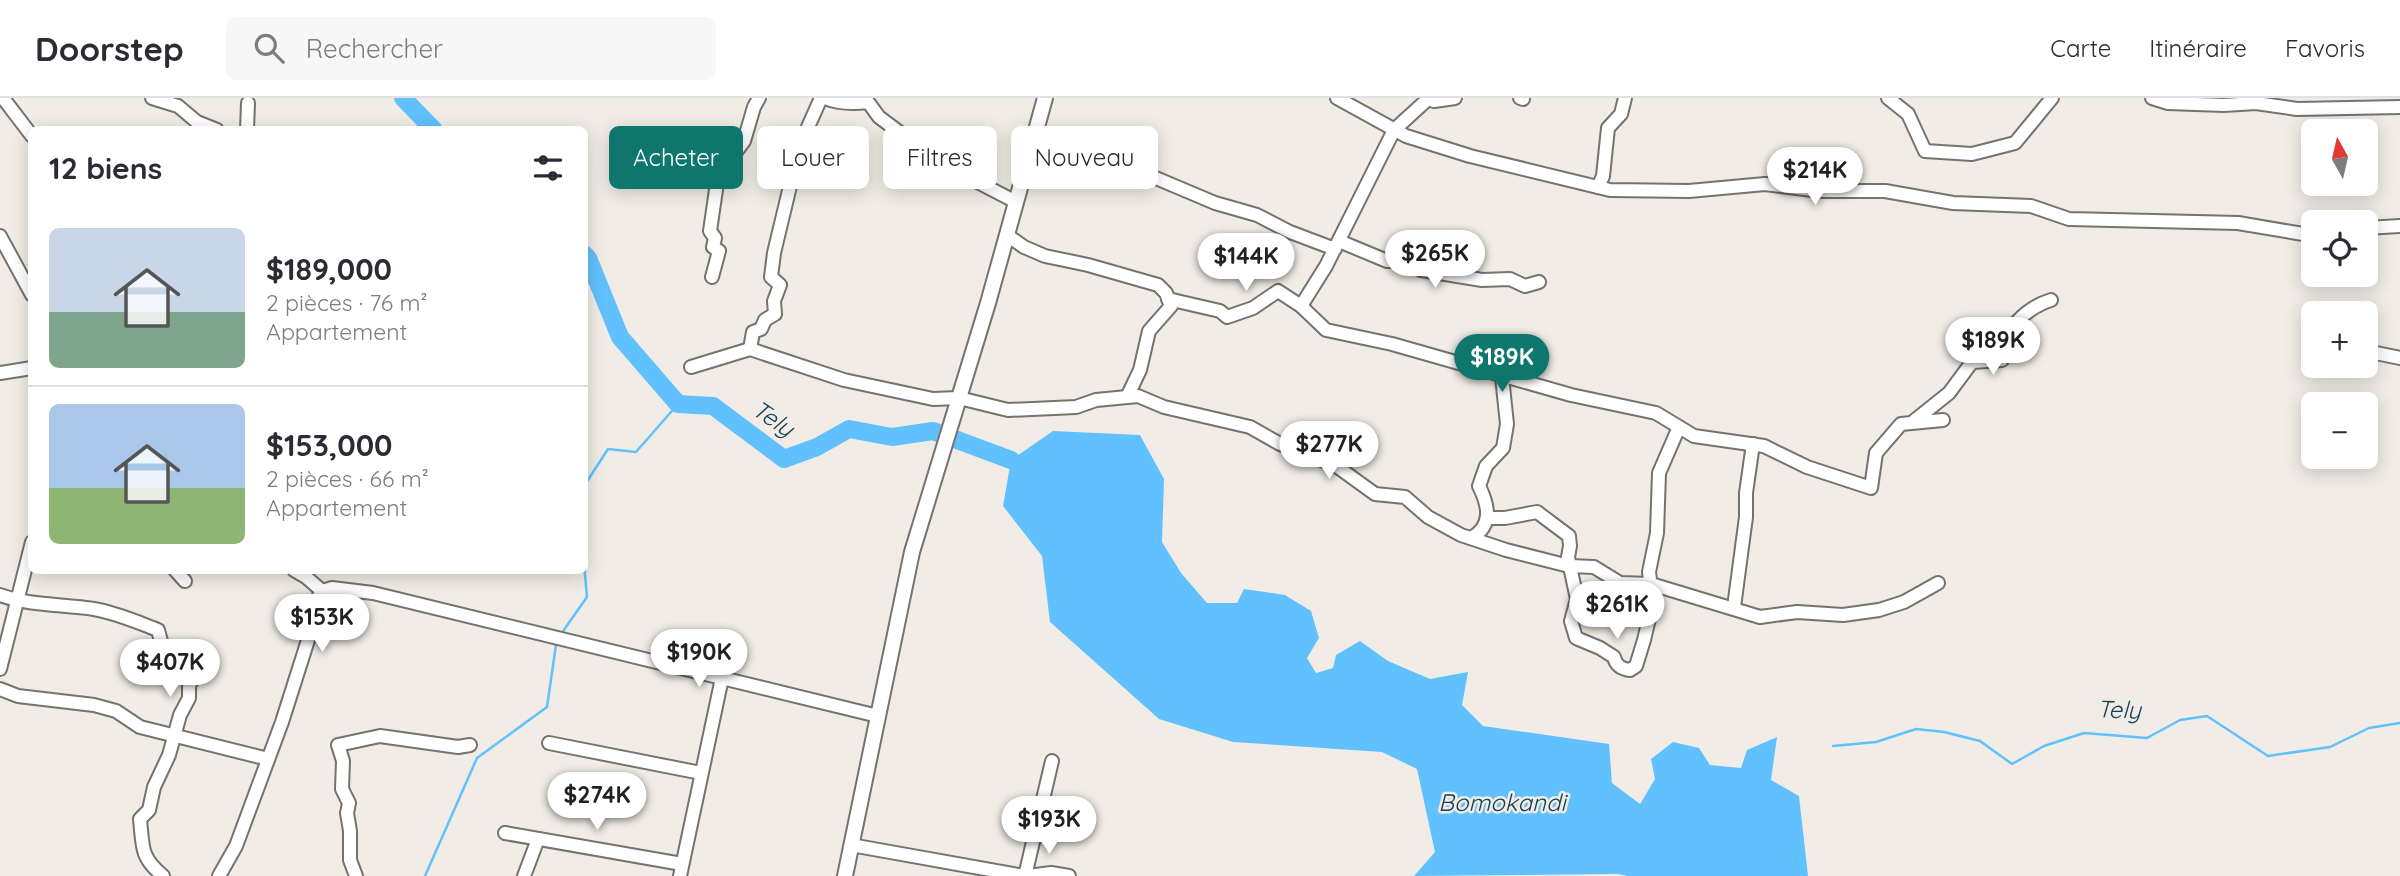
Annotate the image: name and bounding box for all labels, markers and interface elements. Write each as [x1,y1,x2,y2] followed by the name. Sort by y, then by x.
[226,17,716,80] search box
[35,28,184,69] text: Doorstep
[250,29,288,67] icon: search
[306,32,443,65] text: Rechercher
[2050,33,2111,63] text: Carte
[2149,33,2247,63] text: Itinéraire
[2285,33,2365,63] text: Favoris
[2301,119,2378,196] north arrow
[2301,119,2378,469] map controls
[609,126,743,189] chip: Acheter
[757,126,869,189] chip: Louer
[883,126,997,189] chip: Filtres
[1011,126,1158,189] chip: Nouveau
[1766,148,1864,207] pin: $214K
[49,149,162,187] text: 12 biens
[529,149,567,187] icon: filters
[1783,155,1847,184] text: $214K
[2301,210,2378,287] button: locate
[1386,230,1484,290] pin: $265K
[1197,234,1295,293] pin: $144K
[1401,238,1469,267] text: $265K
[1214,241,1278,270] text: $144K
[266,250,392,288] text: $189,000
[105,256,189,340] icon: home
[266,288,428,317] text: 2 pièces · 76 m²
[2301,301,2378,378] button: +
[266,317,407,346] text: Appartement
[1944,317,2042,377] pin: $189K
[1961,325,2025,354] text: $189K
[1453,334,1551,394] pin: $189K
[1470,342,1534,371] text: $189K
[2301,392,2378,469] button: −
[747,393,801,444] water label: Tely
[1280,422,1378,481] pin: $277K
[266,426,392,464] text: $153,000
[1295,429,1363,458] text: $277K
[105,432,189,516] icon: home
[266,464,429,493] text: 2 pièces · 66 m²
[266,493,407,522] text: Appartement
[1568,582,1666,641] pin: $261K
[1585,589,1649,618] text: $261K
[273,594,371,654] pin: $153K
[290,602,354,631] text: $153K
[650,630,748,689] pin: $190K
[667,637,731,666] text: $190K
[121,640,219,699] pin: $407K
[136,647,204,676] text: $407K
[2097,693,2143,725] water label: Tely
[548,772,646,832] pin: $274K
[563,780,631,809] text: $274K
[1438,787,1569,817] water label: Bomokandi
[1000,796,1098,856] pin: $193K
[1017,804,1081,833] text: $193K

